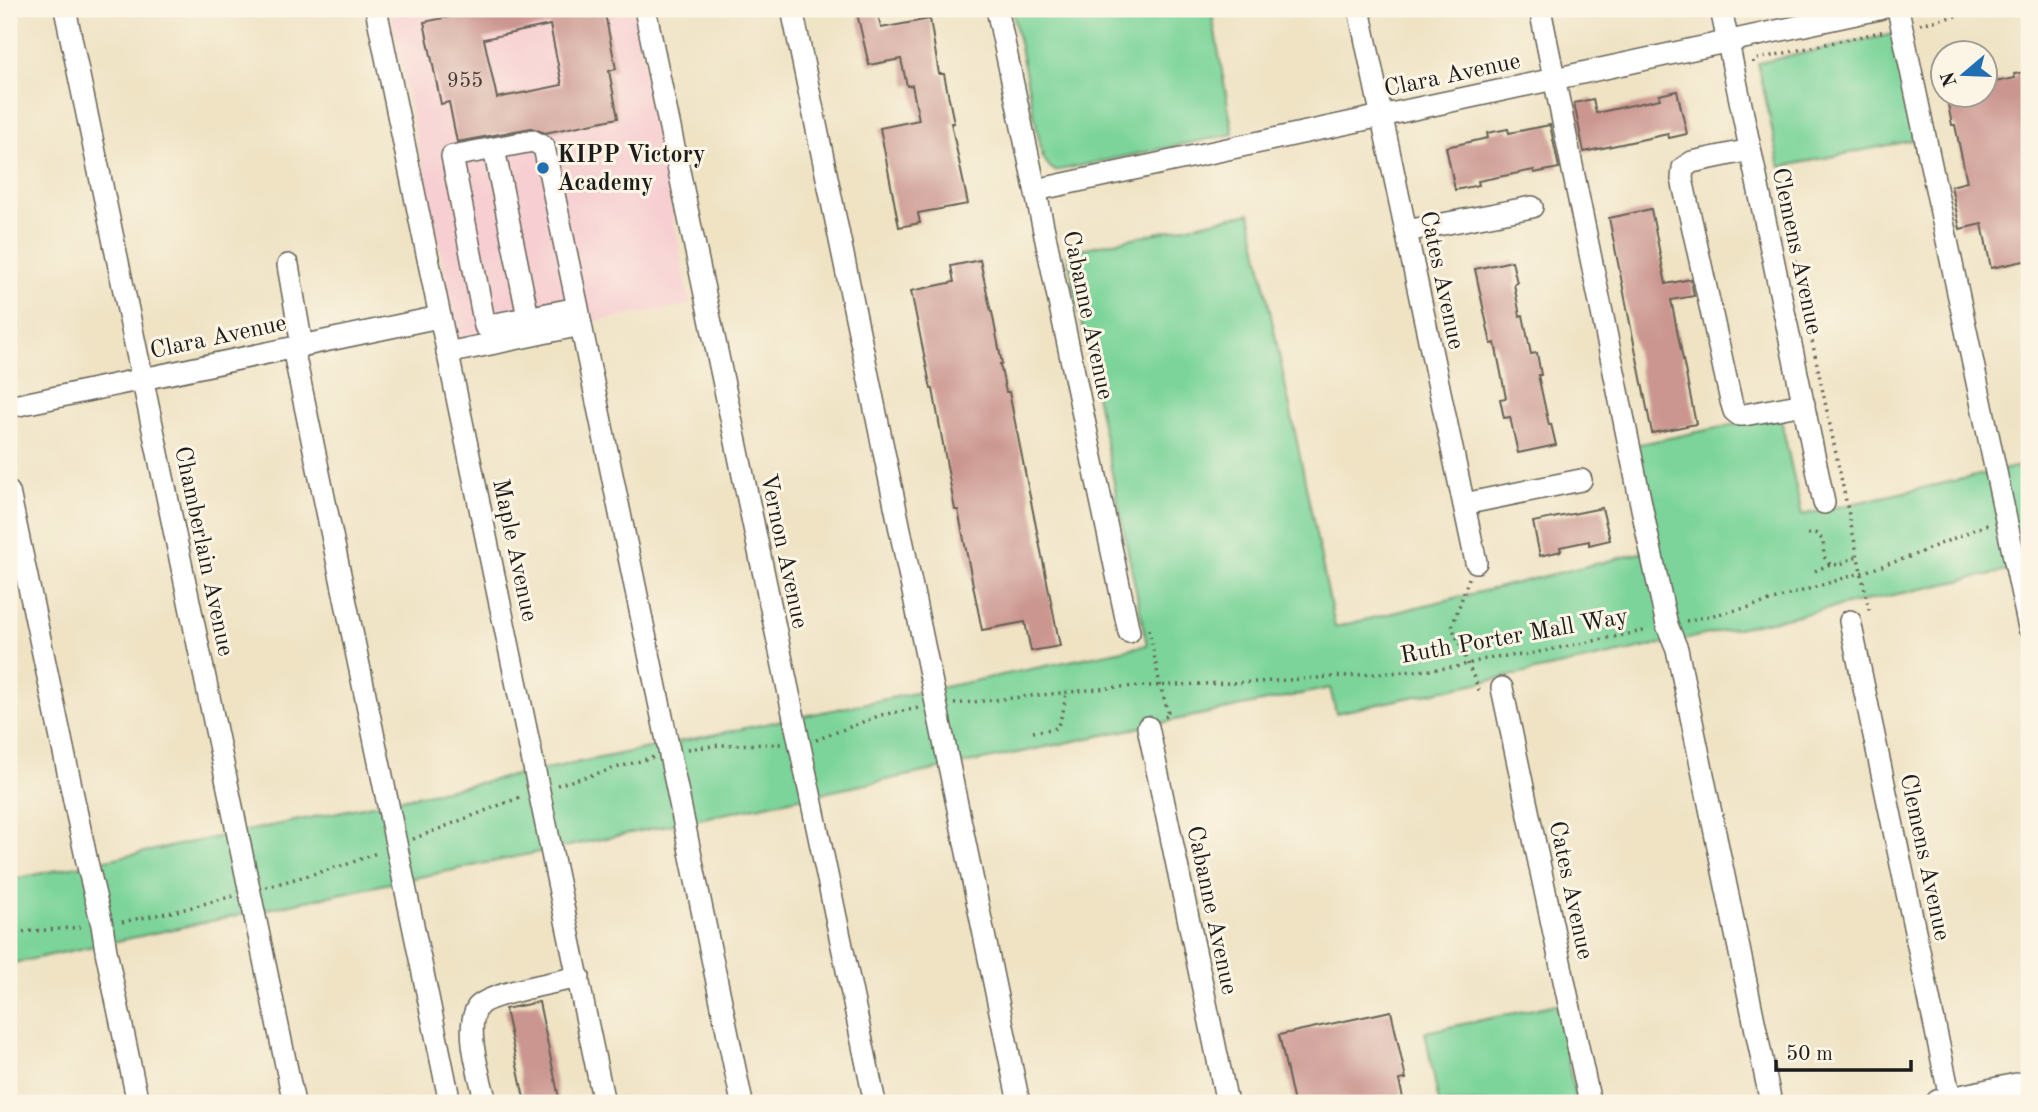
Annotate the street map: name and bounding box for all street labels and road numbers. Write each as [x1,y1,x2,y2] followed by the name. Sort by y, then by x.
[1382,50,1523,102] street label: Clara Avenue
[1767,166,1825,337] street label: Clemens Avenue
[1415,209,1467,352] street label: Cates Avenue
[1057,229,1117,402] street label: Cabanne Avenue
[148,312,289,364] street label: Clara Avenue
[169,444,237,659] street label: Chamberlain Avenue
[755,472,811,631] street label: Vernon Avenue
[487,477,541,624] street label: Maple Avenue
[1399,605,1630,669] street label: Ruth Porter Mall Way
[1895,772,1953,943] street label: Clemens Avenue
[1544,819,1596,962] street label: Cates Avenue
[1181,824,1241,997] street label: Cabanne Avenue

